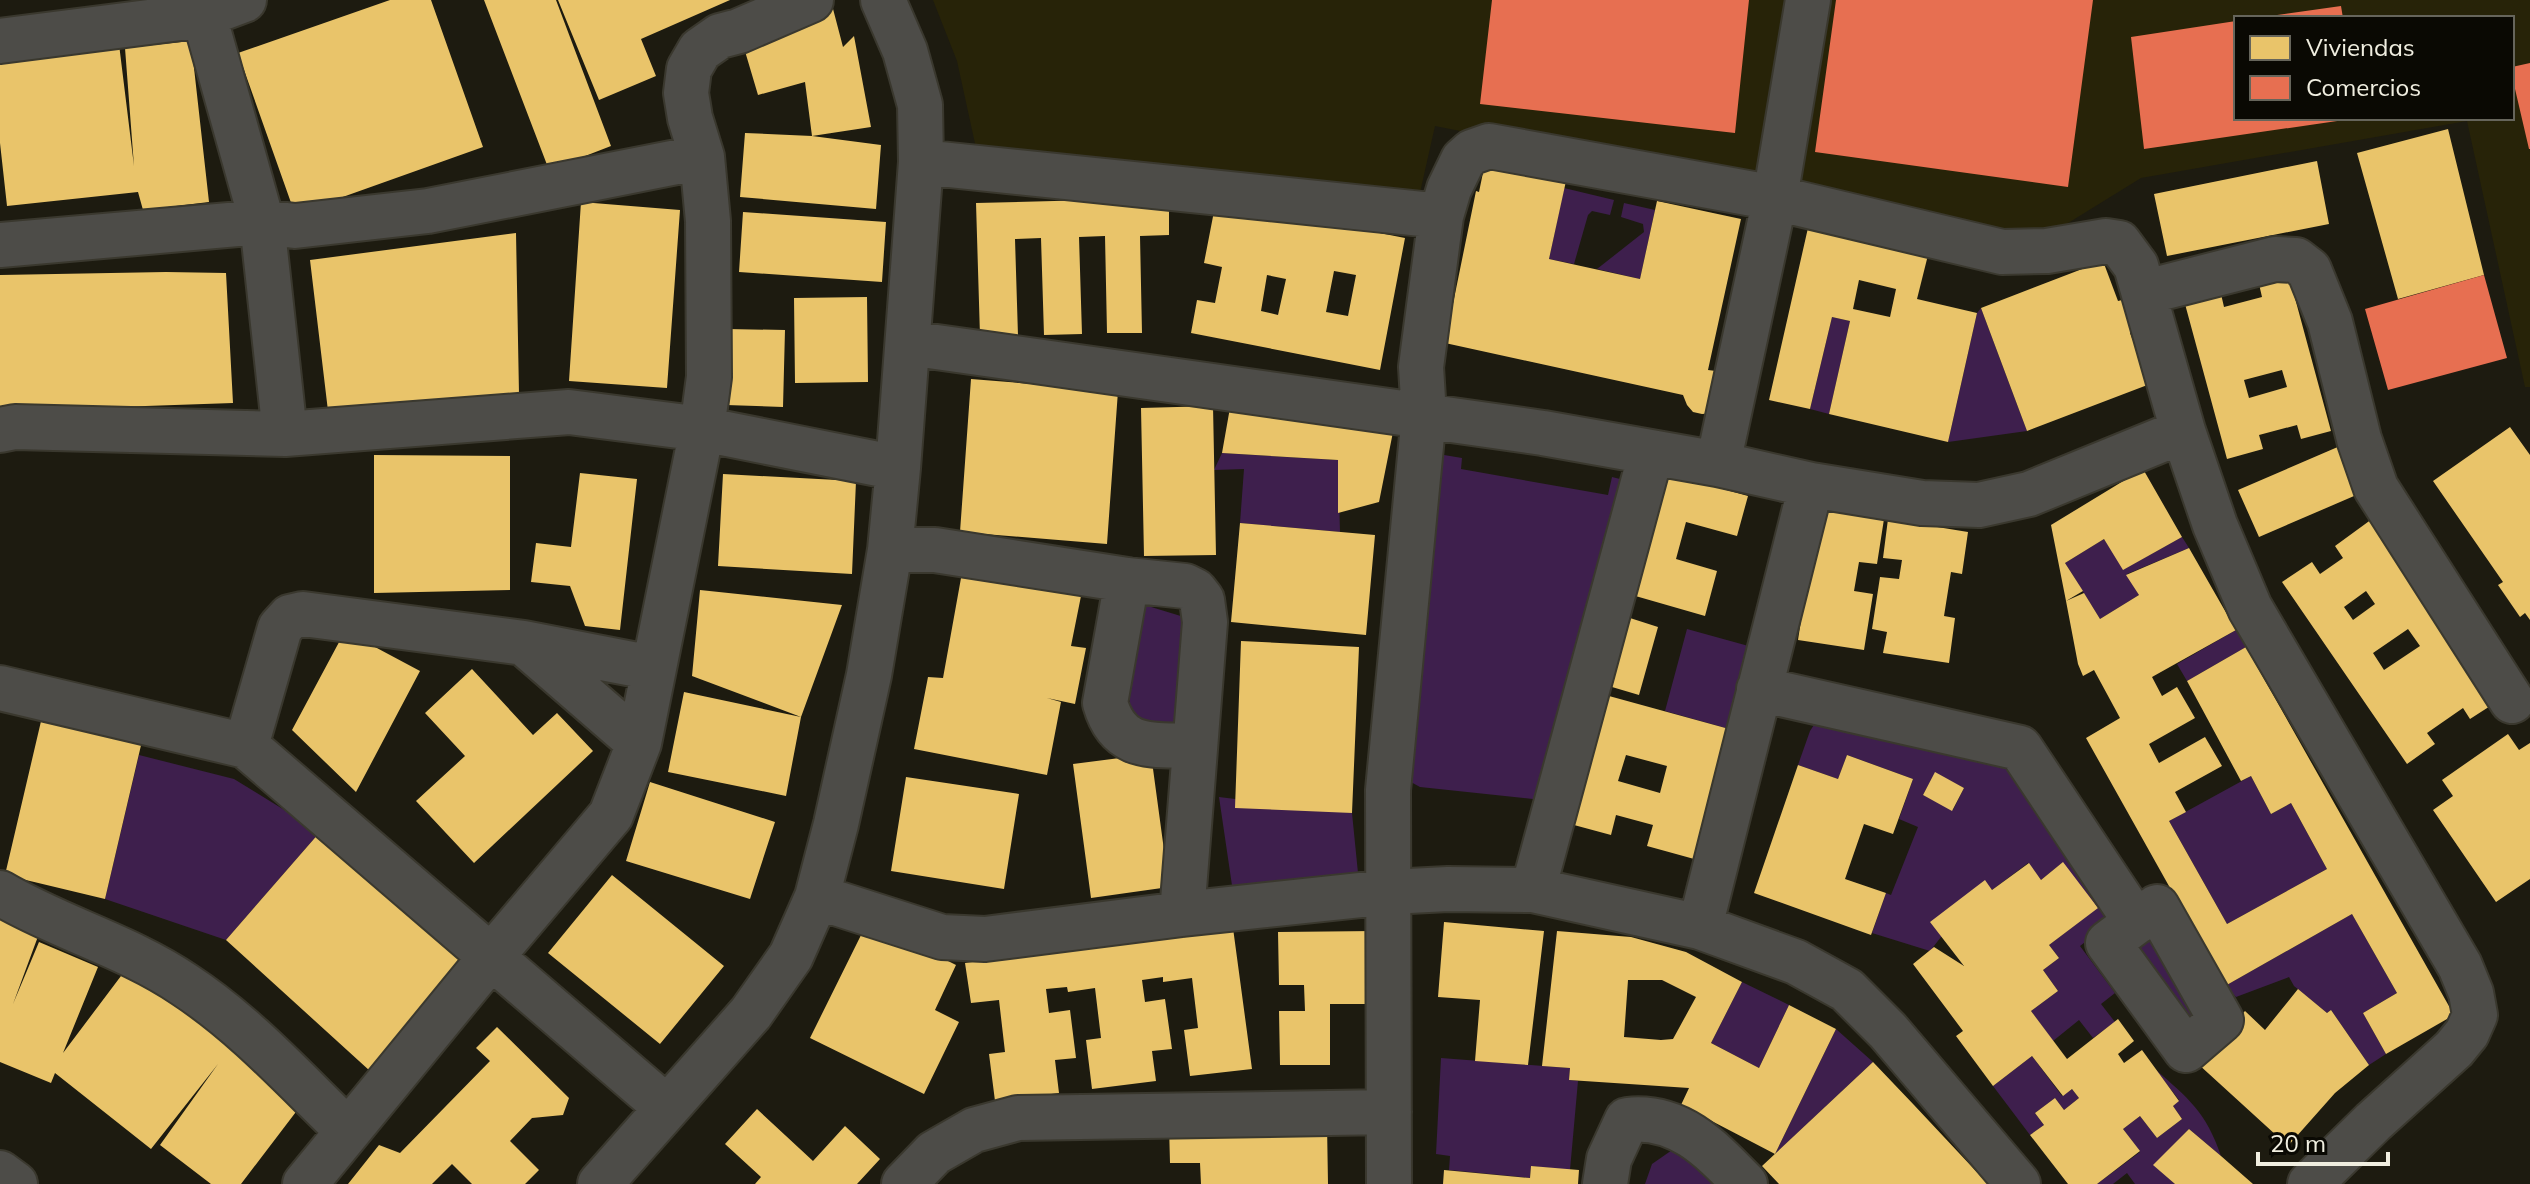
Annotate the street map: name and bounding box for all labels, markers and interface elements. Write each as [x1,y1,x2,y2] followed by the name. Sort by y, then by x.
[2234,16,2514,120] legend
[2306,32,2415,62] text: Viviendas
[2306,72,2421,102] text: Comercios
[2258,1116,2388,1166] scale bar
[2270,1128,2326,1158] text: 20 m

